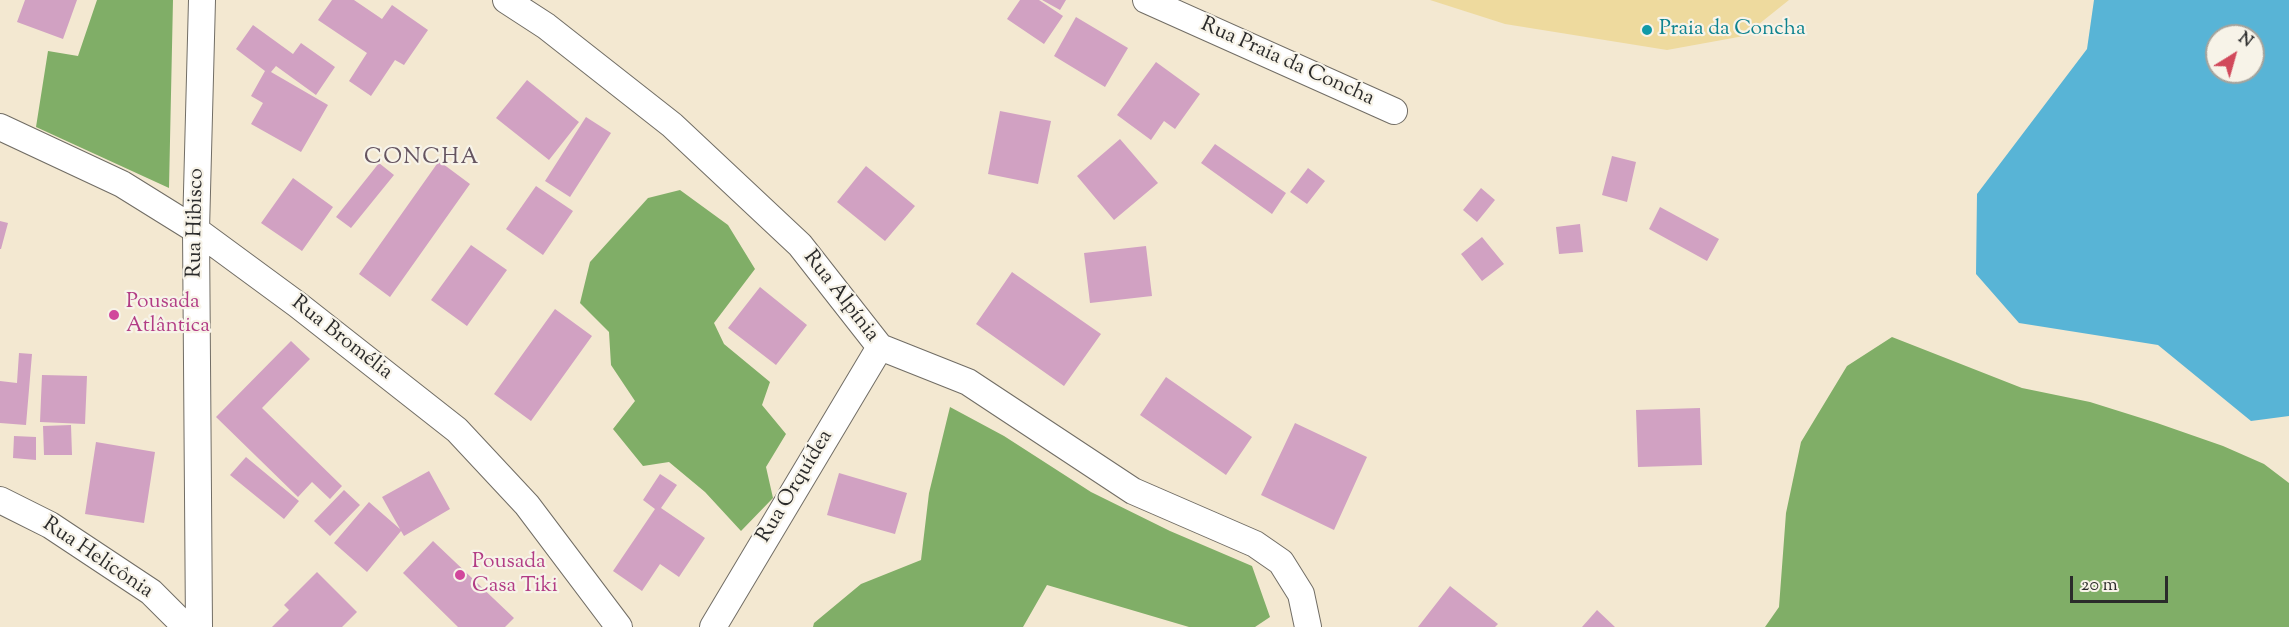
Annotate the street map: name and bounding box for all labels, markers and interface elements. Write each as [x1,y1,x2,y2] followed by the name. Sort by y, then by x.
[1196,13,1378,113] street label: Rua Praia da Concha
[1659,17,1806,43] place label: Praia da Concha
[1640,23,1654,37] marker: Praia da Concha
[2205,24,2265,84] north arrow
[2233,28,2257,54] text: N
[364,146,480,172] district label: CONCHA
[183,168,211,278] street label: Rua Hibisco
[796,246,884,348] street label: Rua Alpínia
[126,290,210,340] place label: Pousada Atlântica
[285,292,397,386] street label: Rua Bromélia
[107,308,121,322] marker: Pousada Atlântica
[752,426,840,548] street label: Rua Orquídea
[37,513,157,605] street label: Rua Helicônia
[472,550,558,600] place label: Pousada Casa Tiki
[2073,564,2170,602] scale bar
[453,568,467,582] marker: Pousada Casa Tiki
[2081,573,2118,599] text: 20 m

